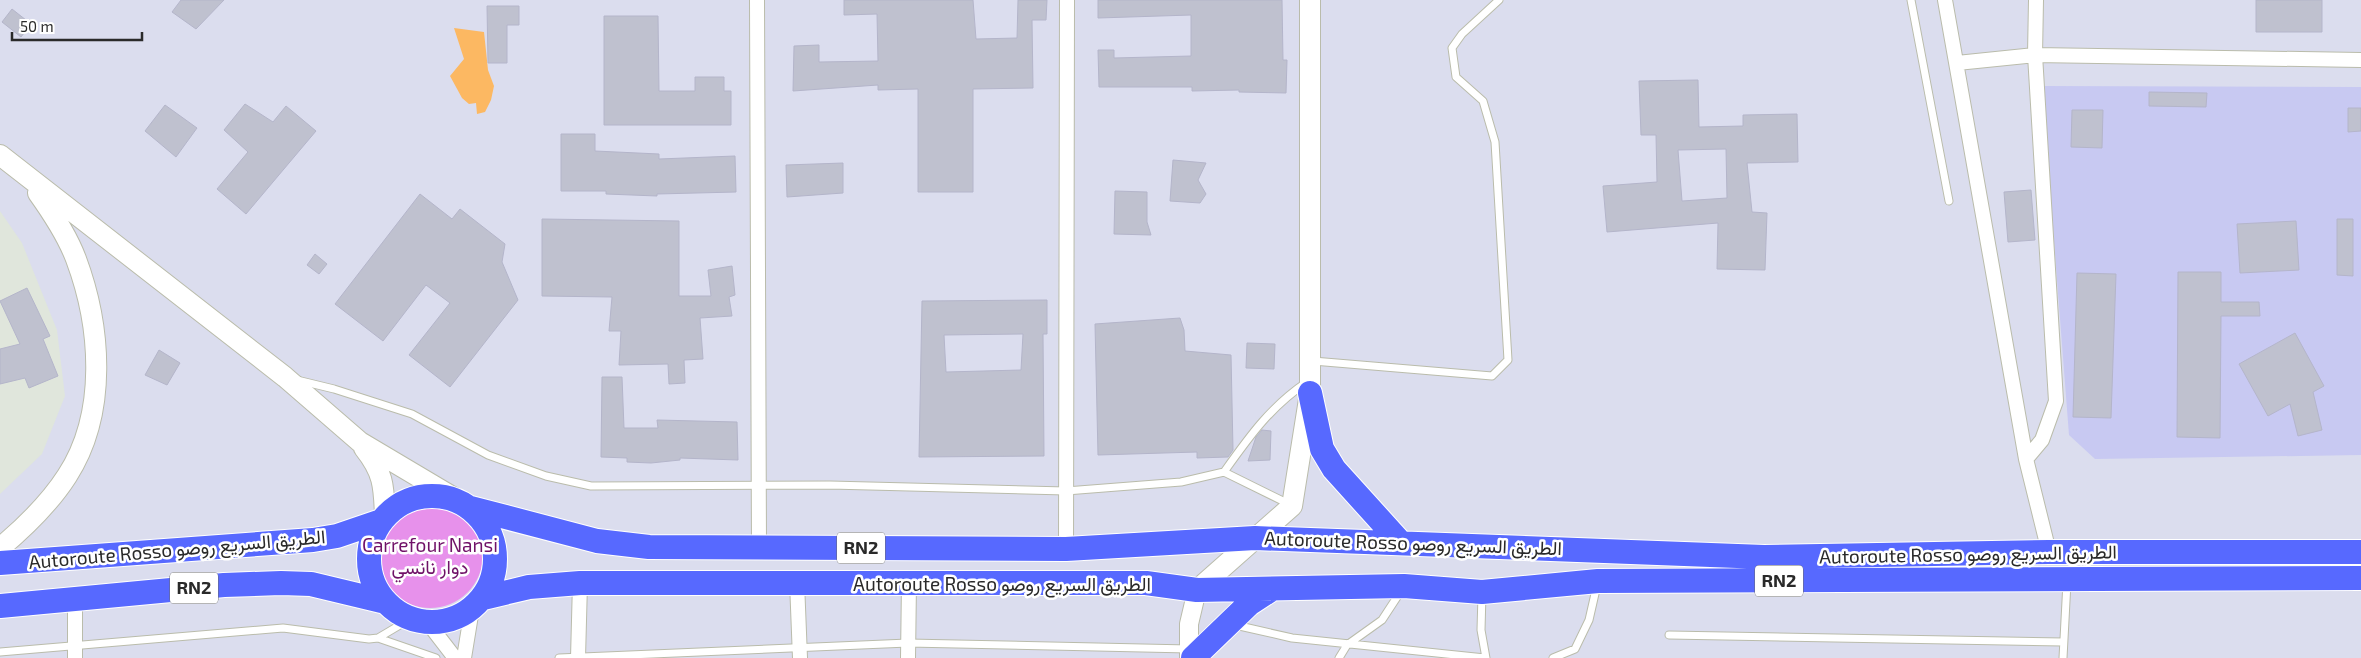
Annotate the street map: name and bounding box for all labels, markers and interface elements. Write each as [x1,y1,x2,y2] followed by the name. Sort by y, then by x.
[12,10,142,42] scale bar
[20,17,54,35] text: 50 m
[28,524,327,576] street label: Autoroute Rosso الطريق السريع روصو
[1264,526,1562,562] street label: Autoroute Rosso الطريق السريع روصو
[837,532,885,564] road number: RN2
[362,533,498,583] park label: Carrefour Nansi دوار نانسي
[1819,539,2117,571] street label: Autoroute Rosso الطريق السريع روصو
[1755,566,1803,596] road number: RN2
[170,572,218,604] road number: RN2
[853,572,1151,598] street label: Autoroute Rosso الطريق السريع روصو

